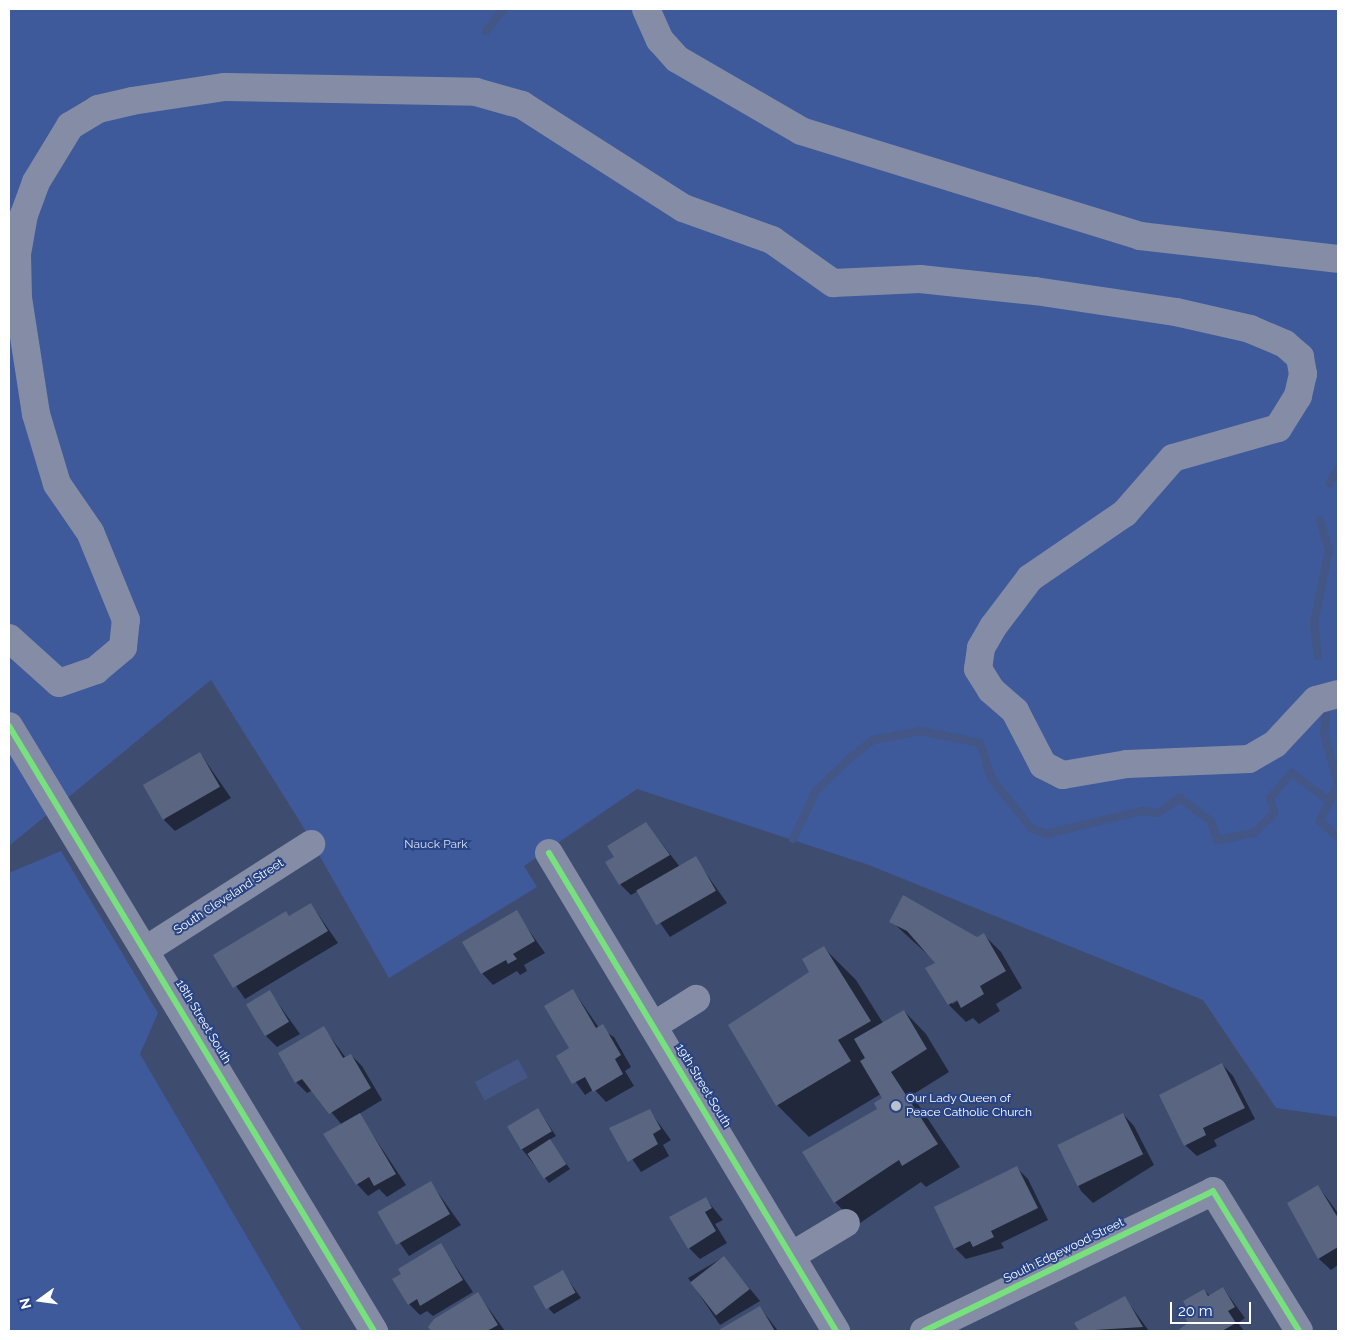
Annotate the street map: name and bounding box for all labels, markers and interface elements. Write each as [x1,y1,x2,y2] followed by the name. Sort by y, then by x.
[404,838,468,852] park label: Nauck Park
[171,856,287,938] street label: South Cleveland Street
[172,977,234,1067] street label: 18th Street South
[672,1042,734,1130] street label: 19th Street South
[906,1092,1032,1120] place label: Our Lady Queen of Peace Catholic Church
[890,1100,902,1112] marker: Our Lady Queen of Peace Catholic Church
[1001,1216,1127,1286] street label: South Edgewood Street
[15,1275,65,1325] north arrow
[1172,1292,1253,1324] scale bar
[16,1297,35,1311] text: N
[1178,1302,1213,1320] text: 20 m

